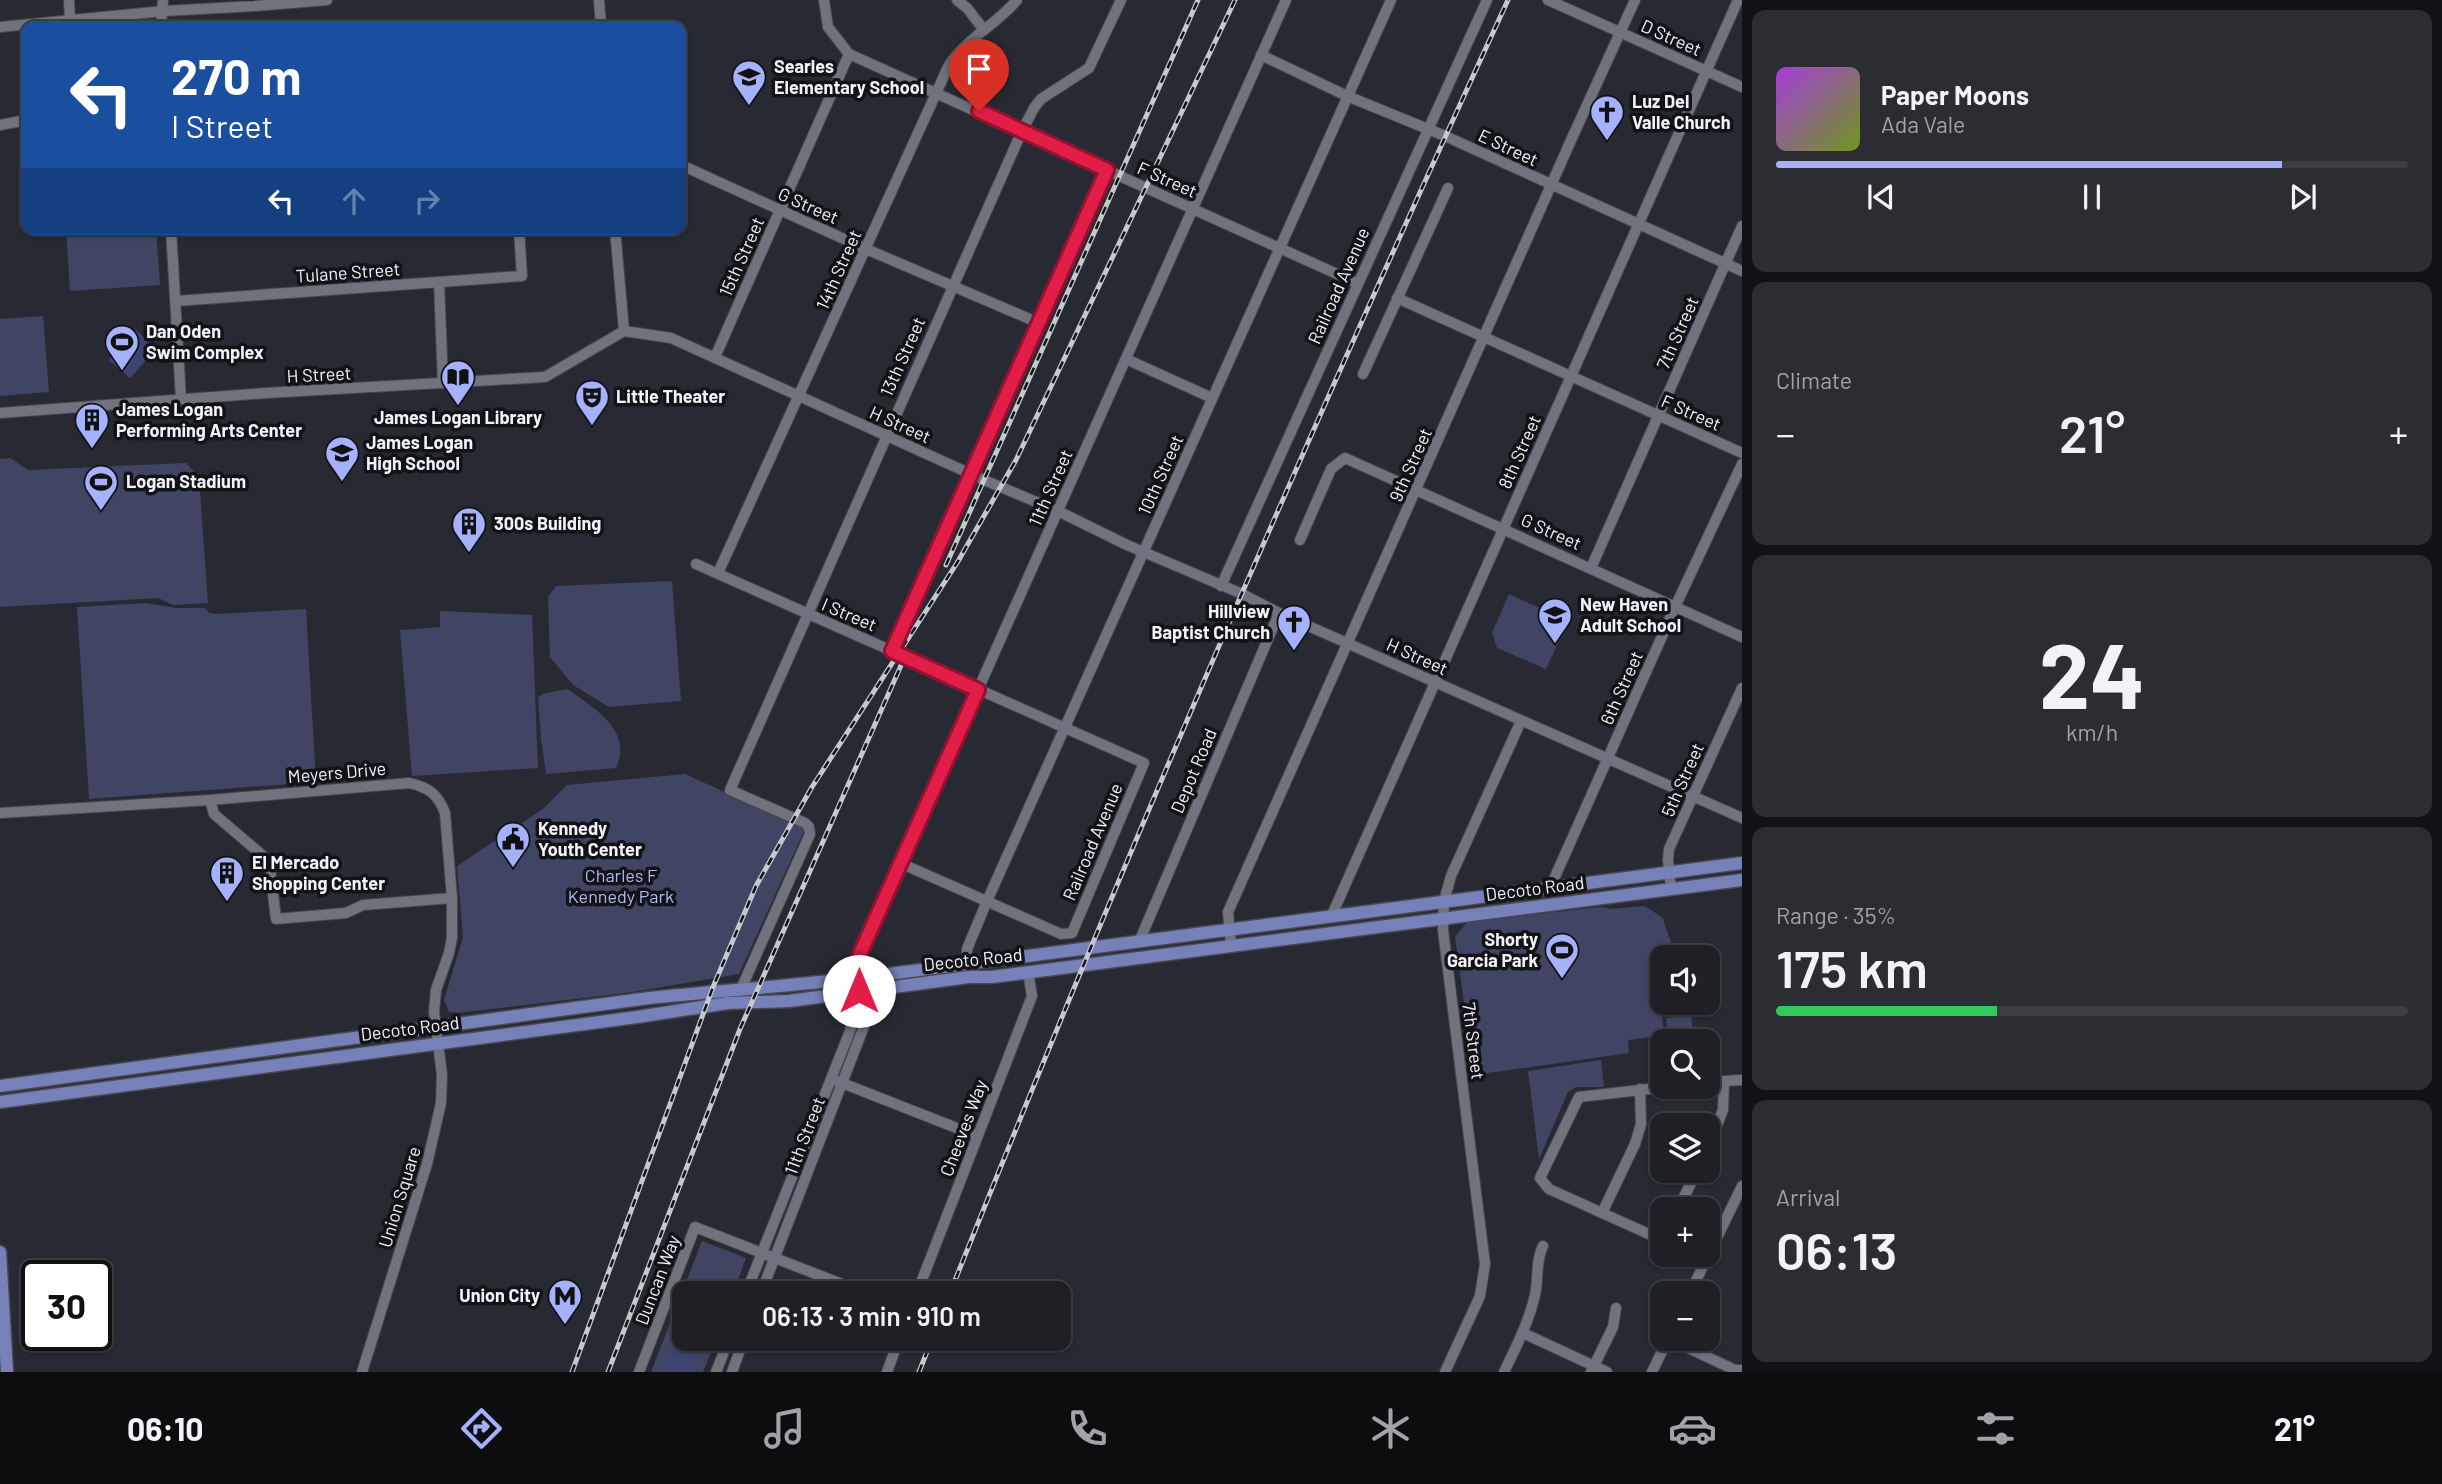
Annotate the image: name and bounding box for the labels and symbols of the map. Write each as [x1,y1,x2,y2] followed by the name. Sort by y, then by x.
[1638,14,1705,60] street label: D Street
[949,39,1009,111] pin
[774,55,924,98] place label: Searles Elementary School
[730,58,768,107] school or university icon: Searles Elementary School
[1632,90,1731,133] place label: Luz Del Valle Church
[1588,93,1626,142] church icon: Luz Del Valle Church
[1475,124,1542,171] street label: E Street
[1134,156,1201,202] street label: F Street
[775,182,842,228] street label: G Street
[714,214,768,300] street label: 15th Street
[1303,224,1374,347] street label: Railroad Avenue
[811,226,865,313] street label: 14th Street
[295,257,401,287] street label: Tulane Street
[1651,293,1703,372] street label: 7th Street
[875,313,929,400] street label: 13th Street
[146,320,264,363] place label: Dan Oden Swim Complex
[103,323,141,372] sports icon: Dan Oden Swim Complex
[439,358,477,407] library icon: James Logan Library
[286,361,352,387] street label: H Street
[573,378,611,427] theatre icon: Little Theater
[616,385,725,407] place label: Little Theater
[1658,389,1725,435] street label: F Street
[116,398,302,441] place label: James Logan Performing Arts Center
[73,401,111,450] building icon: James Logan Performing Arts Center
[866,401,934,447] street label: H Street
[374,406,542,428] place label: James Logan Library
[1493,411,1545,492] street label: 8th Street
[1384,424,1436,505] street label: 9th Street
[366,431,473,474] place label: James Logan High School
[1133,431,1188,518] street label: 10th Street
[323,434,361,483] school or university icon: James Logan High School
[1023,446,1077,529] street label: 11th Street
[82,463,120,512] sports icon: Logan Stadium
[126,470,246,492] place label: Logan Stadium
[450,505,488,554] building icon: 300s Building
[1518,508,1585,554] street label: G Street
[494,512,601,534] place label: 300s Building
[819,593,880,635] street label: I Street
[1580,593,1681,636] place label: New Haven Adult School
[1536,596,1574,645] school or university icon: New Haven Adult School
[1152,600,1270,643] place label: Hillview Baptist Church
[1275,603,1313,652] church icon: Hillview Baptist Church
[1383,633,1451,679] street label: H Street
[1595,647,1647,728] street label: 6th Street
[1165,725,1221,816] street label: Depot Road
[1656,739,1708,820] street label: 5th Street
[287,757,387,787] street label: Meyers Drive
[1058,780,1127,903] street label: Railroad Avenue
[538,817,642,860] place label: Kennedy Youth Center
[494,820,532,869] public building icon: Kennedy Youth Center
[252,851,385,894] place label: El Mercado Shopping Center
[208,854,246,903] building icon: El Mercado Shopping Center
[568,864,674,907] park label: Charles F Kennedy Park
[1484,871,1585,905] street label: Decoto Road
[1447,928,1538,971] place label: Shorty Garcia Park
[1543,931,1581,980] sports icon: Shorty Garcia Park
[922,943,1023,975] street label: Decoto Road
[822,954,896,1028] position arrow
[1458,1001,1490,1081] street label: 7th Street
[359,1011,460,1045] street label: Decoto Road
[935,1076,992,1179] street label: Cheeves Way
[779,1094,829,1178] street label: 11th Street
[373,1144,425,1250] street label: Union Square
[630,1232,684,1328] street label: Duncan Way
[21,1260,112,1351] speed limit sign: 30
[546,1277,584,1326] metro station icon: Union City
[459,1284,540,1306] place label: Union City

